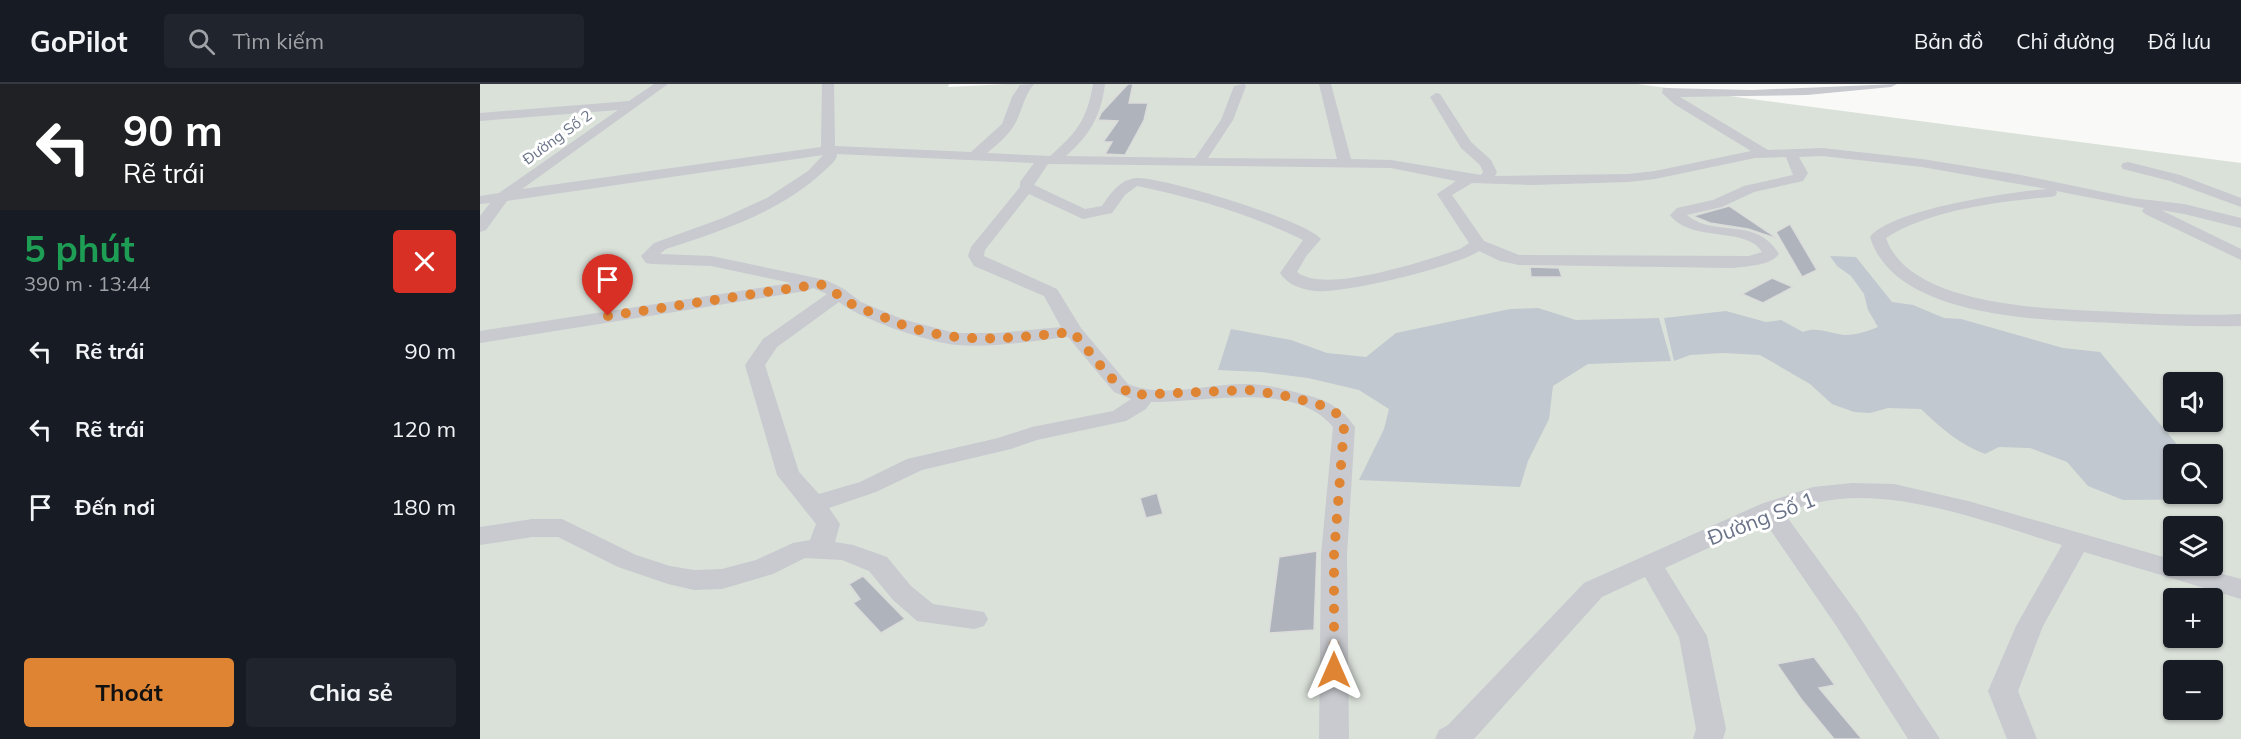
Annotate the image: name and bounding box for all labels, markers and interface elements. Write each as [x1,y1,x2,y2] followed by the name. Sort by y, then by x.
[164,14,584,68] search box
[30,24,128,59] text: GoPilot
[185,25,218,58] icon: search
[233,27,324,55] text: Tìm kiếm
[1914,28,1983,54] text: Bản đồ
[2016,28,2115,54] text: Chỉ đường
[2148,28,2211,54] text: Đã lưu
[123,104,223,157] text: 90 m
[519,106,595,168] street label: Đường Số 2
[24,108,102,186] icon: left
[123,156,205,190] text: Rẽ trái
[24,226,135,271] text: 5 phút
[393,230,456,293] button: close
[582,254,633,316] pin
[591,263,624,296] icon: arrive
[24,271,150,296] text: 390 m · 13:44
[24,335,57,368] icon: left
[75,337,145,365] text: Rẽ trái
[405,337,456,365] text: 90 m
[2163,372,2223,720] map controls
[2163,372,2223,432] button: sound
[24,413,57,446] icon: left
[75,415,145,443] text: Rẽ trái
[391,415,456,443] text: 120 m
[2163,444,2223,504] button: search
[1703,486,1819,550] street label: Đường Số 1
[24,491,57,524] icon: arrive
[75,493,155,521] text: Đến nơi
[391,493,456,521] text: 180 m
[2163,516,2223,576] button: layers
[2163,588,2223,648] button: +
[1302,638,1366,702] position arrow
[24,658,234,727] button: Thoát
[246,658,456,727] button: Chia sẻ
[2163,660,2223,720] button: −

